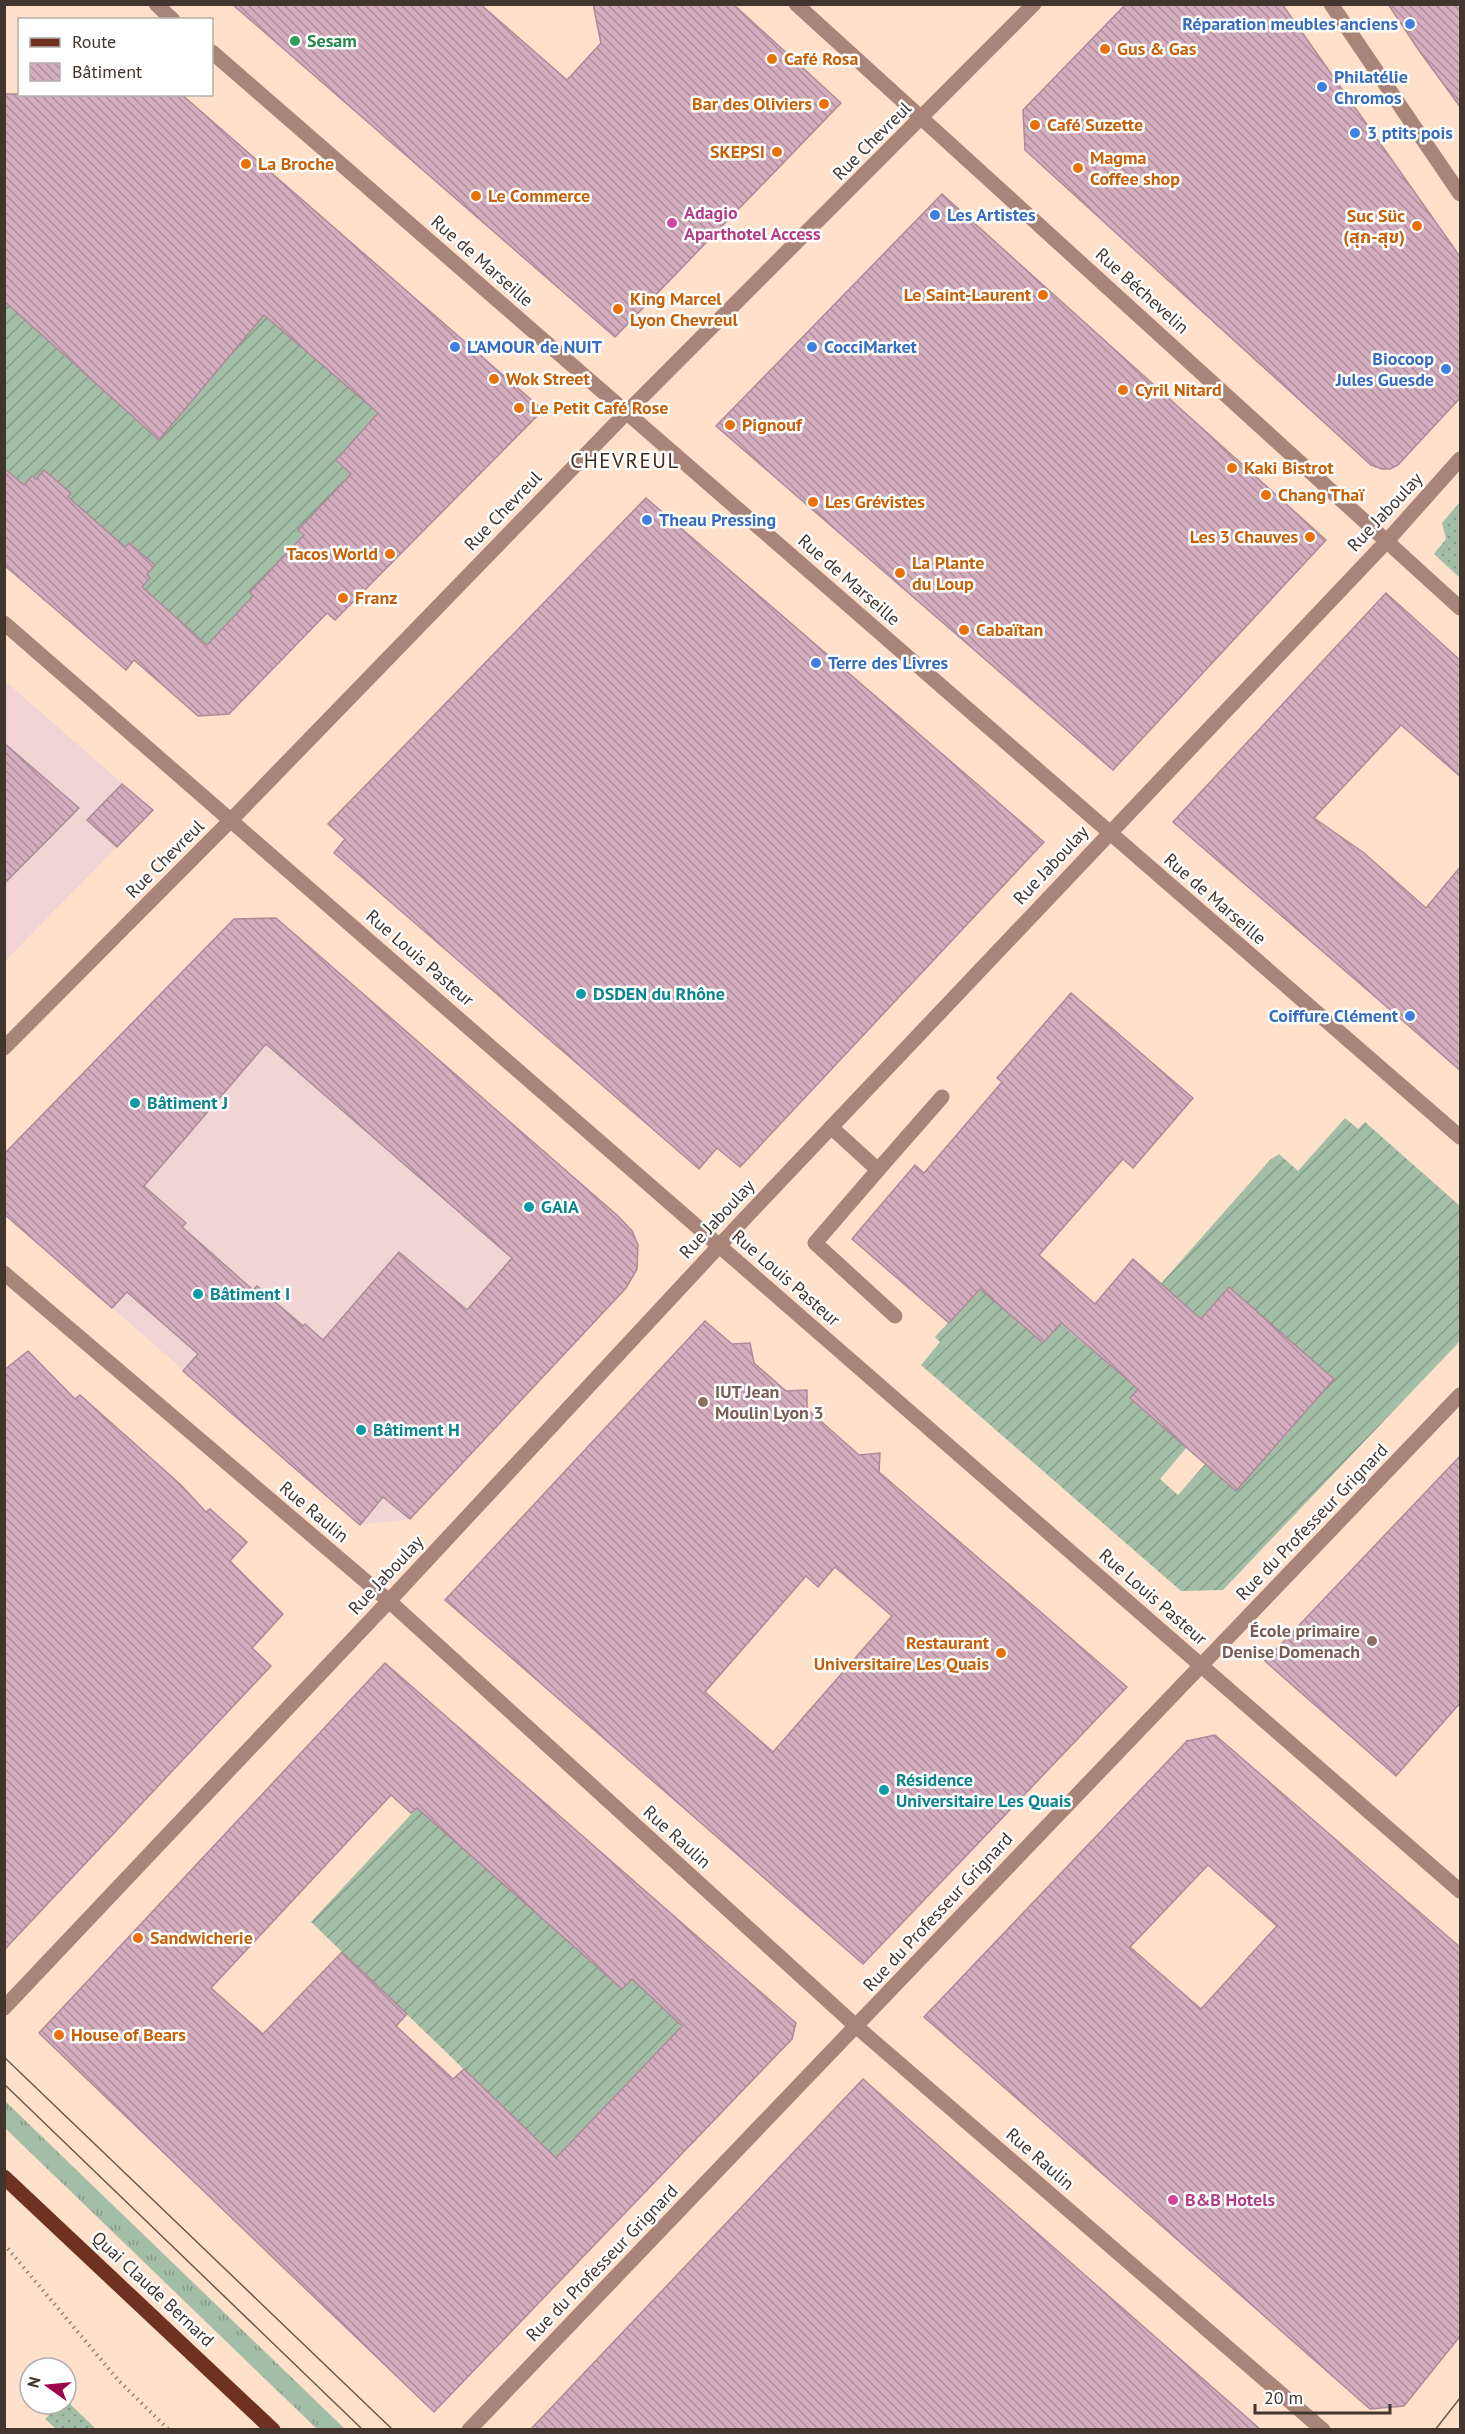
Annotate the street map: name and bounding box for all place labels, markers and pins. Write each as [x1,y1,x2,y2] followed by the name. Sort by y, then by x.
[1182,12,1398,35] place label: Réparation meubles anciens
[1403,17,1417,31] marker: Réparation meubles anciens
[307,29,357,52] place label: Sesam
[288,34,302,48] marker: Sesam
[1117,37,1197,60] place label: Gus & Gas
[1098,42,1112,56] marker: Gus & Gas
[784,47,858,70] place label: Café Rosa
[765,52,779,66] marker: Café Rosa
[1334,65,1408,109] place label: Philatélie Chromos
[1315,80,1329,94] marker: Philatélie Chromos
[692,92,812,115] place label: Bar des Oliviers
[817,97,831,111] marker: Bar des Oliviers
[1047,113,1143,136] place label: Café Suzette
[1028,118,1042,132] marker: Café Suzette
[1367,121,1453,144] place label: 3 ptits pois
[1348,126,1362,140] marker: 3 ptits pois
[710,140,765,163] place label: SKEPSI
[770,145,784,159] marker: SKEPSI
[1090,146,1180,190] place label: Magma Coffee shop
[258,152,334,175] place label: La Broche
[239,157,253,171] marker: La Broche
[1071,161,1085,175] marker: Magma Coffee shop
[488,184,590,207] place label: Le Commerce
[469,189,483,203] marker: Le Commerce
[684,201,821,245] place label: Adagio Aparthotel Access
[947,203,1036,226] place label: Les Artistes
[1343,204,1405,248] place label: Suc Süc (สุก-สุข)
[928,208,942,222] marker: Les Artistes
[665,216,679,230] marker: Adagio Aparthotel Access
[1410,219,1424,233] marker: Suc Süc (สุก-สุข)
[904,283,1032,306] place label: Le Saint-Laurent
[630,287,738,331] place label: King Marcel Lyon Chevreul
[1036,288,1050,302] marker: Le Saint-Laurent
[611,302,625,316] marker: King Marcel Lyon Chevreul
[467,335,603,358] place label: L'AMOUR de NUIT
[824,335,918,358] place label: CocciMarket
[448,340,462,354] marker: L'AMOUR de NUIT
[805,340,819,354] marker: CocciMarket
[1335,347,1434,391] place label: Biocoop Jules Guesde
[1439,362,1453,376] marker: Biocoop Jules Guesde
[506,367,590,390] place label: Wok Street
[487,372,501,386] marker: Wok Street
[1135,378,1222,401] place label: Cyril Nitard
[1116,383,1130,397] marker: Cyril Nitard
[531,396,668,419] place label: Le Petit Café Rose
[512,401,526,415] marker: Le Petit Café Rose
[742,413,803,436] place label: Pignouf
[723,418,737,432] marker: Pignouf
[1244,456,1334,479] place label: Kaki Bistrot
[1225,461,1239,475] marker: Kaki Bistrot
[1278,483,1365,506] place label: Chang Thaï
[1259,488,1273,502] marker: Chang Thaï
[825,490,925,513] place label: Les Grévistes
[806,495,820,509] marker: Les Grévistes
[659,508,776,531] place label: Theau Pressing
[640,513,654,527] marker: Theau Pressing
[1190,525,1298,548] place label: Les 3 Chauves
[1303,530,1317,544] marker: Les 3 Chauves
[286,542,378,565] place label: Tacos World
[383,547,397,561] marker: Tacos World
[912,551,984,595] place label: La Plante du Loup
[893,566,907,580] marker: La Plante du Loup
[355,586,397,609] place label: Franz
[336,591,350,605] marker: Franz
[976,618,1043,641] place label: Cabaïtan
[957,623,971,637] marker: Cabaïtan
[828,651,949,674] place label: Terre des Livres
[809,656,823,670] marker: Terre des Livres
[593,982,725,1005] place label: DSDEN du Rhône
[574,987,588,1001] marker: DSDEN du Rhône
[1269,1004,1399,1027] place label: Coiffure Clément
[1403,1009,1417,1023] marker: Coiffure Clément
[147,1091,228,1114] place label: Bâtiment J
[128,1096,142,1110] marker: Bâtiment J
[541,1195,579,1218] place label: GAIA
[522,1200,536,1214] marker: GAIA
[210,1282,290,1305] place label: Bâtiment I
[191,1287,205,1301] marker: Bâtiment I
[715,1380,824,1424] place label: IUT Jean Moulin Lyon 3
[696,1395,710,1409] marker: IUT Jean Moulin Lyon 3
[373,1418,460,1441] place label: Bâtiment H
[354,1423,368,1437] marker: Bâtiment H
[1222,1619,1360,1663] place label: École primaire Denise Domenach
[814,1631,990,1675] place label: Restaurant Universitaire Les Quais
[1365,1634,1379,1648] marker: École primaire Denise Domenach
[994,1646,1008,1660] marker: Restaurant Universitaire Les Quais
[896,1768,1072,1812] place label: Résidence Universitaire Les Quais
[877,1783,891,1797] marker: Résidence Universitaire Les Quais
[150,1926,253,1949] place label: Sandwicherie
[131,1931,145,1945] marker: Sandwicherie
[71,2023,186,2046] place label: House of Bears
[52,2028,66,2042] marker: House of Bears
[1185,2188,1275,2211] place label: B&B Hotels
[1166,2193,1180,2207] marker: B&B Hotels

